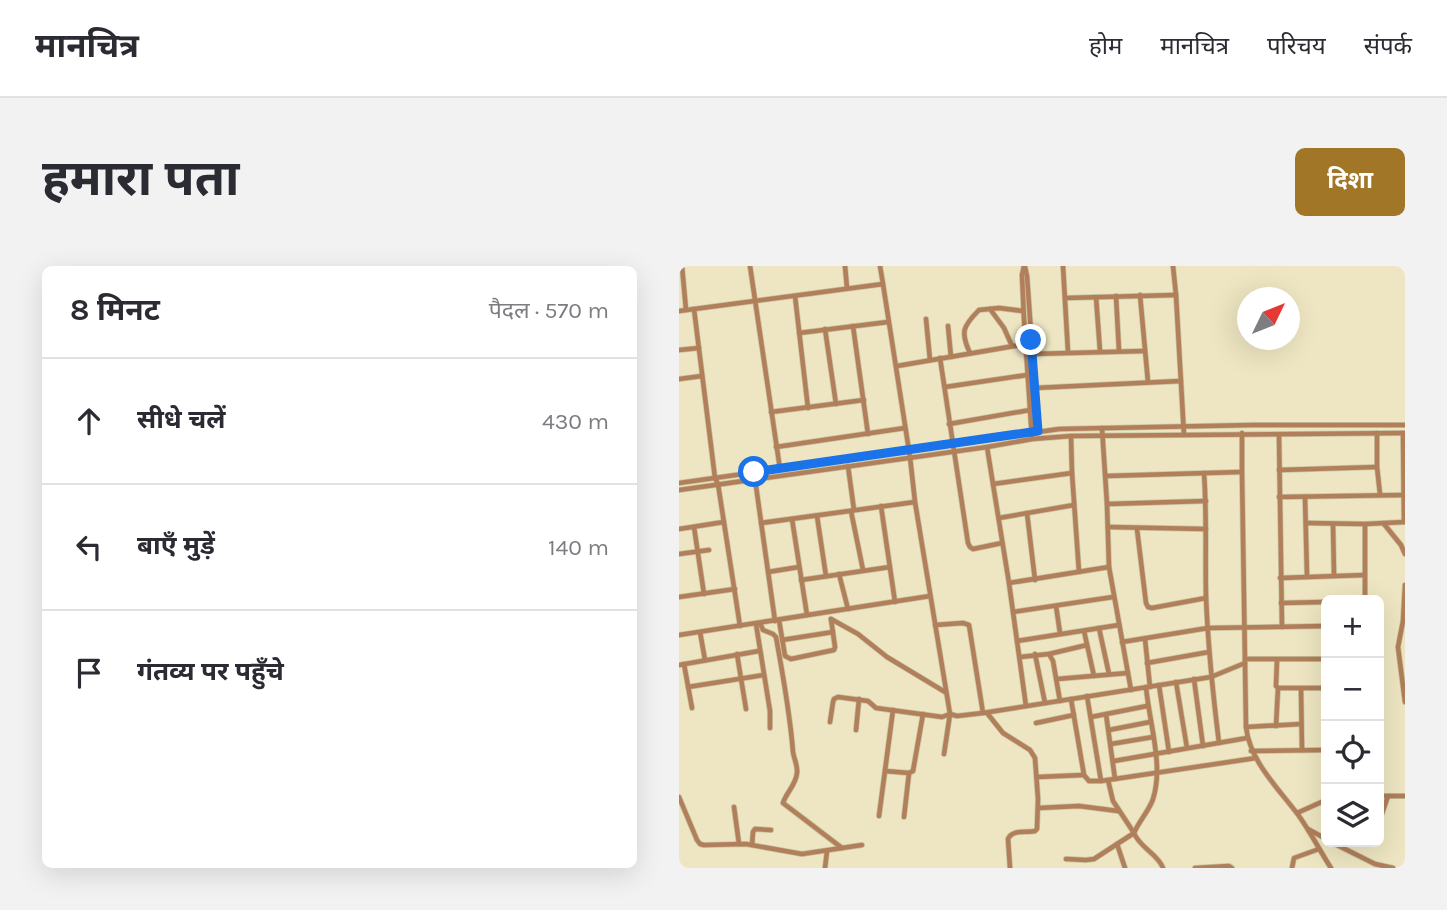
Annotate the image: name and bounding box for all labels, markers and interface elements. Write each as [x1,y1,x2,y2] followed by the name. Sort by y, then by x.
[35,27,139,65] text: मानचित्र
[1089,32,1122,60] text: होम
[1160,32,1229,60] text: मानचित्र
[1267,32,1326,60] text: परिचय
[1364,32,1412,60] text: संपर्क
[1295,148,1405,216] button: दिशा
[42,150,239,207] text: हमारा पता
[1237,287,1300,350] north arrow
[70,292,160,328] text: 8 मिनट
[489,297,609,324] text: पैदल · 570 m
[1015,324,1046,355] route end
[70,402,108,440] icon: ahead
[137,404,226,435] text: सीधे चलें
[542,408,609,435] text: 430 m
[738,456,769,487] route start
[70,528,108,566] icon: left
[137,530,215,561] text: बाएँ मुड़ें
[548,534,609,561] text: 140 m
[1321,595,1384,847] map controls
[1321,595,1384,658] button: +
[70,654,108,692] icon: arrive
[137,656,284,687] text: गंतव्य पर पहुँचे
[1321,658,1384,721] button: −
[1321,721,1384,784] button: locate
[1321,784,1384,847] button: layers

